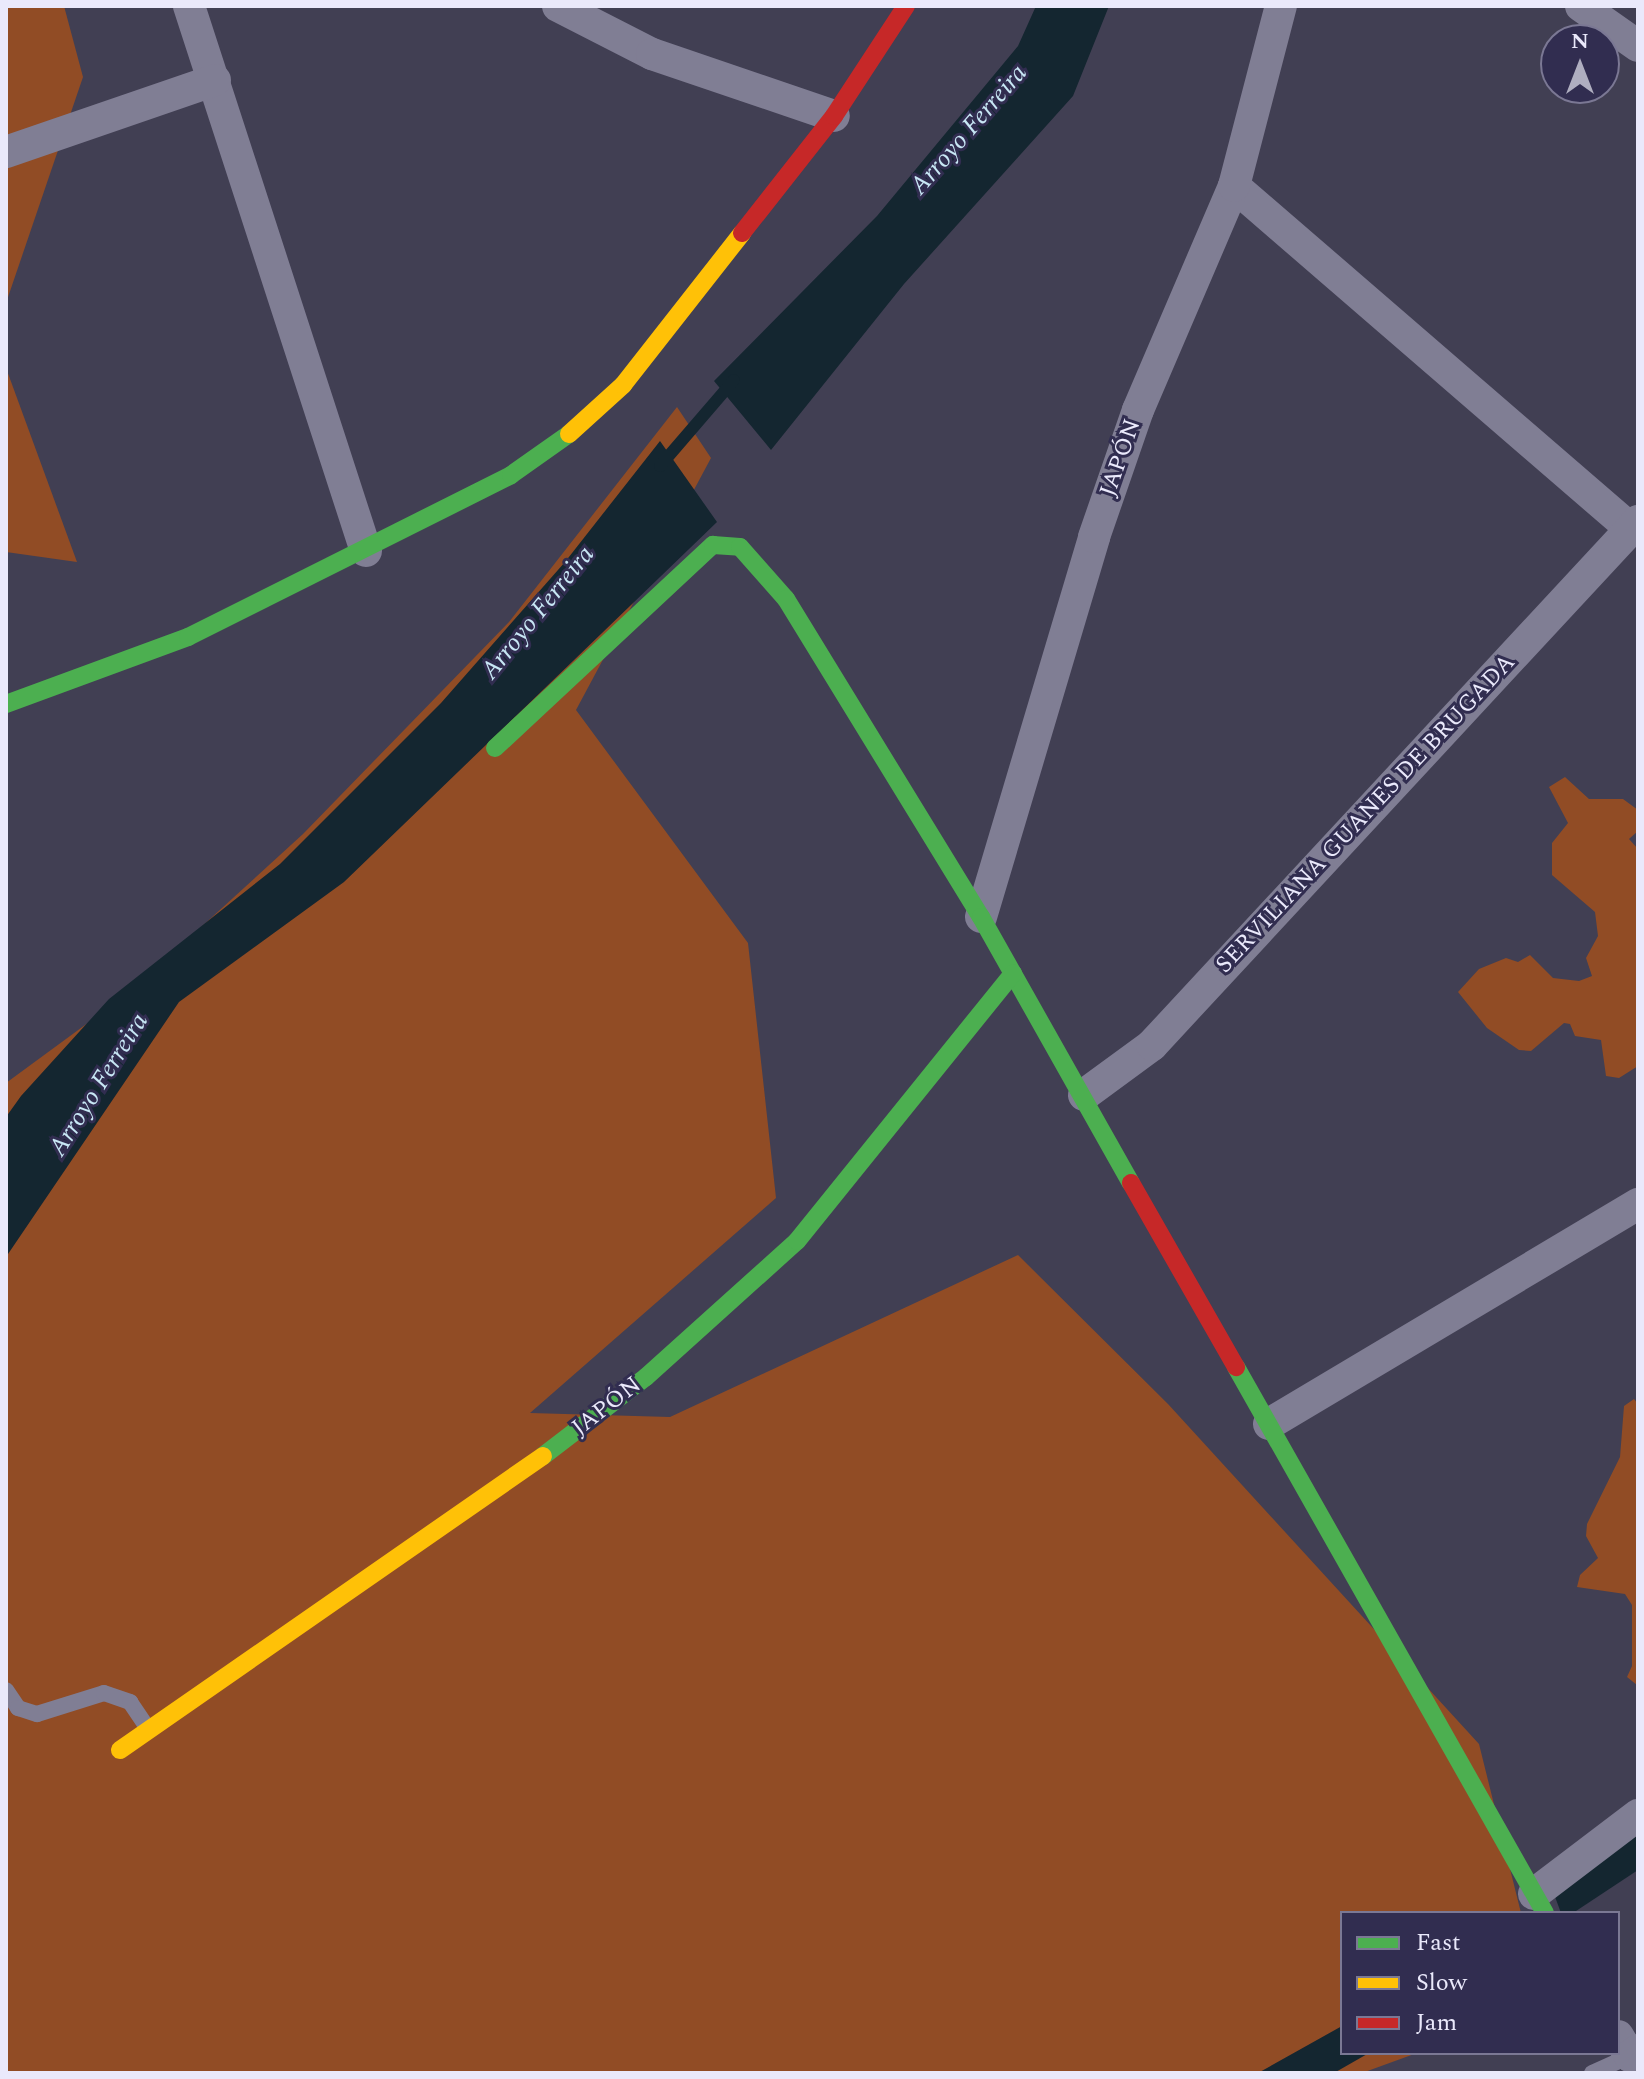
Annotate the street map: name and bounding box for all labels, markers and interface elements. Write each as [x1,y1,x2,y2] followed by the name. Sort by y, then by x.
[1540,24,1620,104] north arrow
[1571,25,1589,58] text: N
[904,58,1034,202] water label: Arroyo Ferreira
[1094,415,1148,501] street label: JAPÓN
[475,540,601,686] water label: Arroyo Ferreira
[1210,648,1522,980] street label: SERVILIANA GUANES DE BRUGADA
[43,1008,155,1162] water label: Arroyo Ferreira
[567,1371,647,1443] street label: JAPÓN
[1340,1911,1620,2055] legend
[1416,1925,1461,1961] text: Fast
[1416,1965,1467,2001] text: Slow
[1416,2005,1457,2041] text: Jam

